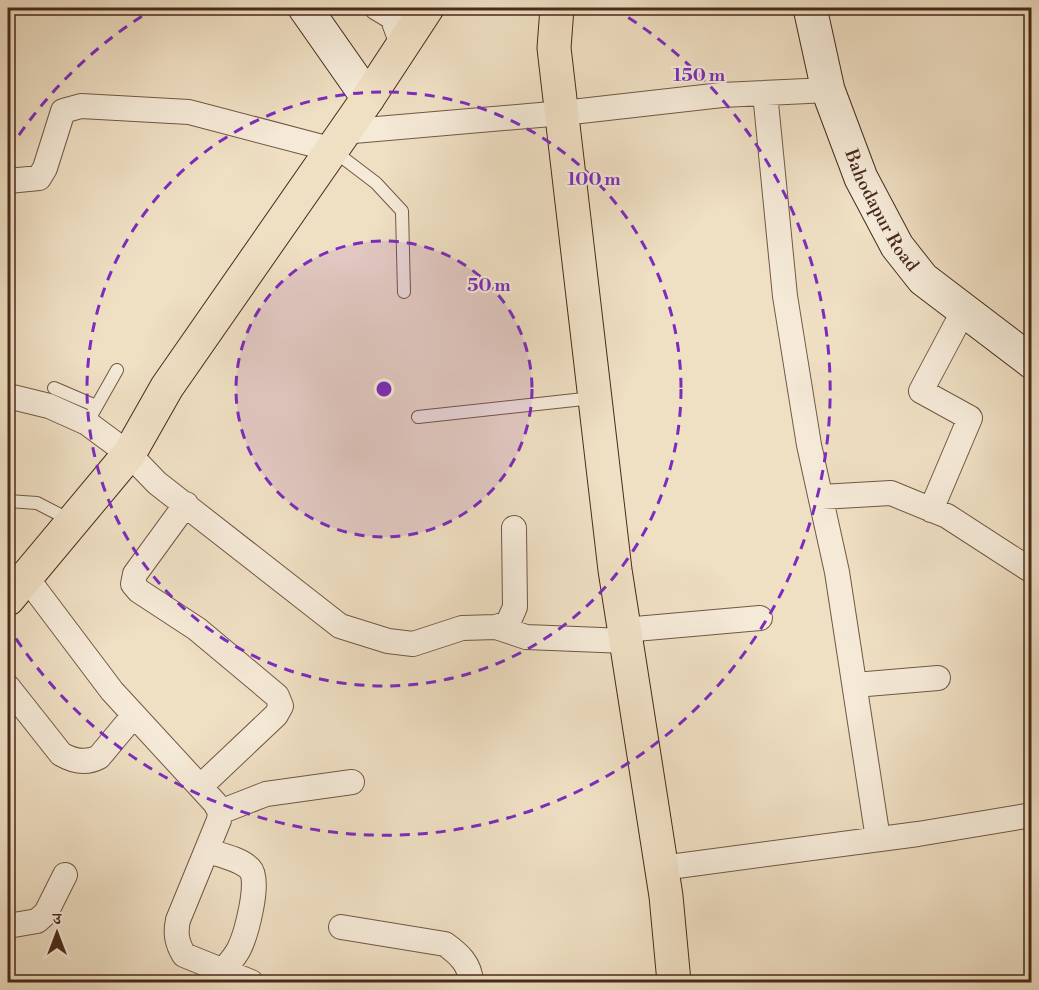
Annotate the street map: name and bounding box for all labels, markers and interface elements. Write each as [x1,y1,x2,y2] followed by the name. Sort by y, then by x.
[673,64,726,87] text: 150 m
[839,145,925,277] street label: Bahodapur Road
[567,168,621,191] text: 100 m
[467,274,511,297] text: 50 m
[374,379,394,399] centre of rings
[27,903,87,963] north arrow
[52,909,63,929] text: उ

